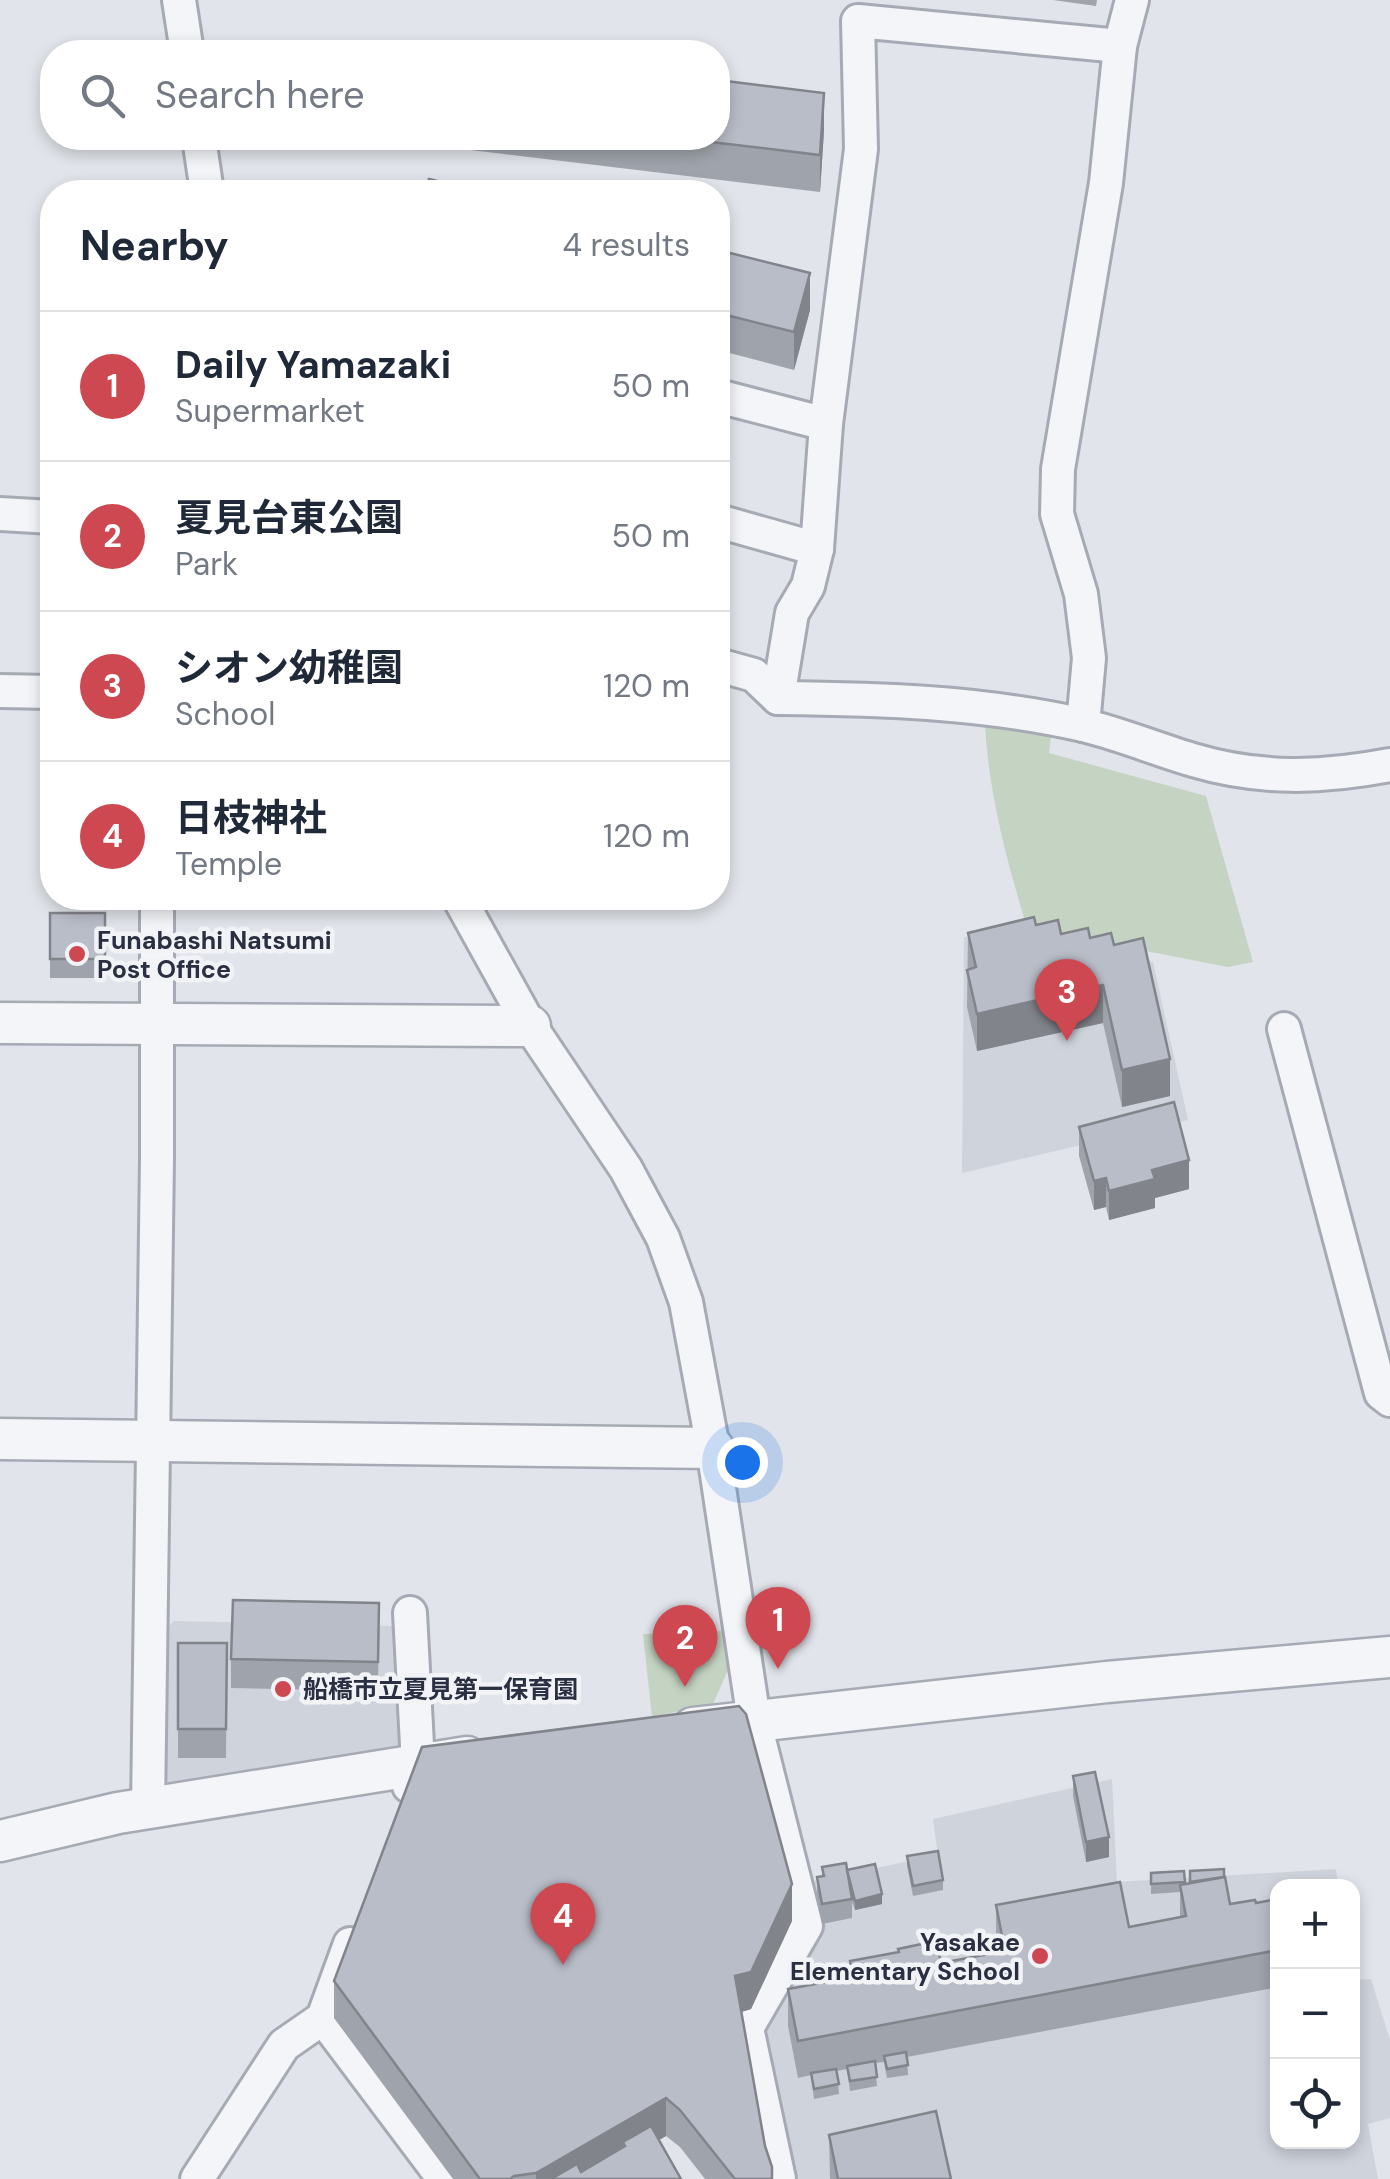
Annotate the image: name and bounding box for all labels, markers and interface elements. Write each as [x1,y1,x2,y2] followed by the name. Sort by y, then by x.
[40,40,730,150] search box
[75,68,130,123] icon: search
[155,70,365,120] text: Search here
[80,218,229,273] text: Nearby
[563,224,690,266] text: 4 results
[175,340,451,390] text: Daily Yamazaki
[107,365,118,407] text: 1
[612,365,690,407] text: 50 m
[175,390,365,432] text: Supermarket
[175,493,403,543] text: 夏見台東公園
[103,515,122,557] text: 2
[612,515,690,557] text: 50 m
[175,543,238,585] text: Park
[175,643,403,693] text: シオン幼稚園
[103,665,122,707] text: 3
[603,665,690,707] text: 120 m
[175,693,275,735] text: School
[175,793,327,843] text: 日枝神社
[102,815,123,857] text: 4
[603,815,690,857] text: 120 m
[175,843,282,885] text: Temple
[97,924,332,986] place label: Funabashi Natsumi Post Office
[66,943,88,965] marker: Funabashi Natsumi Post Office
[1034,958,1100,1041] pin: 3
[717,1437,768,1488] your location
[746,1586,810,1669] pin: 1
[652,1604,718,1687] pin: 2
[303,1673,578,1706] place label: 船橋市立夏見第一保育園
[272,1678,294,1700] marker: 船橋市立夏見第一保育園
[1270,1879,1360,2149] map controls
[1270,1879,1360,1969] button: +
[530,1882,596,1965] pin: 4
[790,1926,1020,1988] place label: Yasakae Elementary School
[1029,1945,1051,1967] marker: Yasakae Elementary School
[1270,1969,1360,2059] button: −
[1270,2059,1360,2149] button: locate

